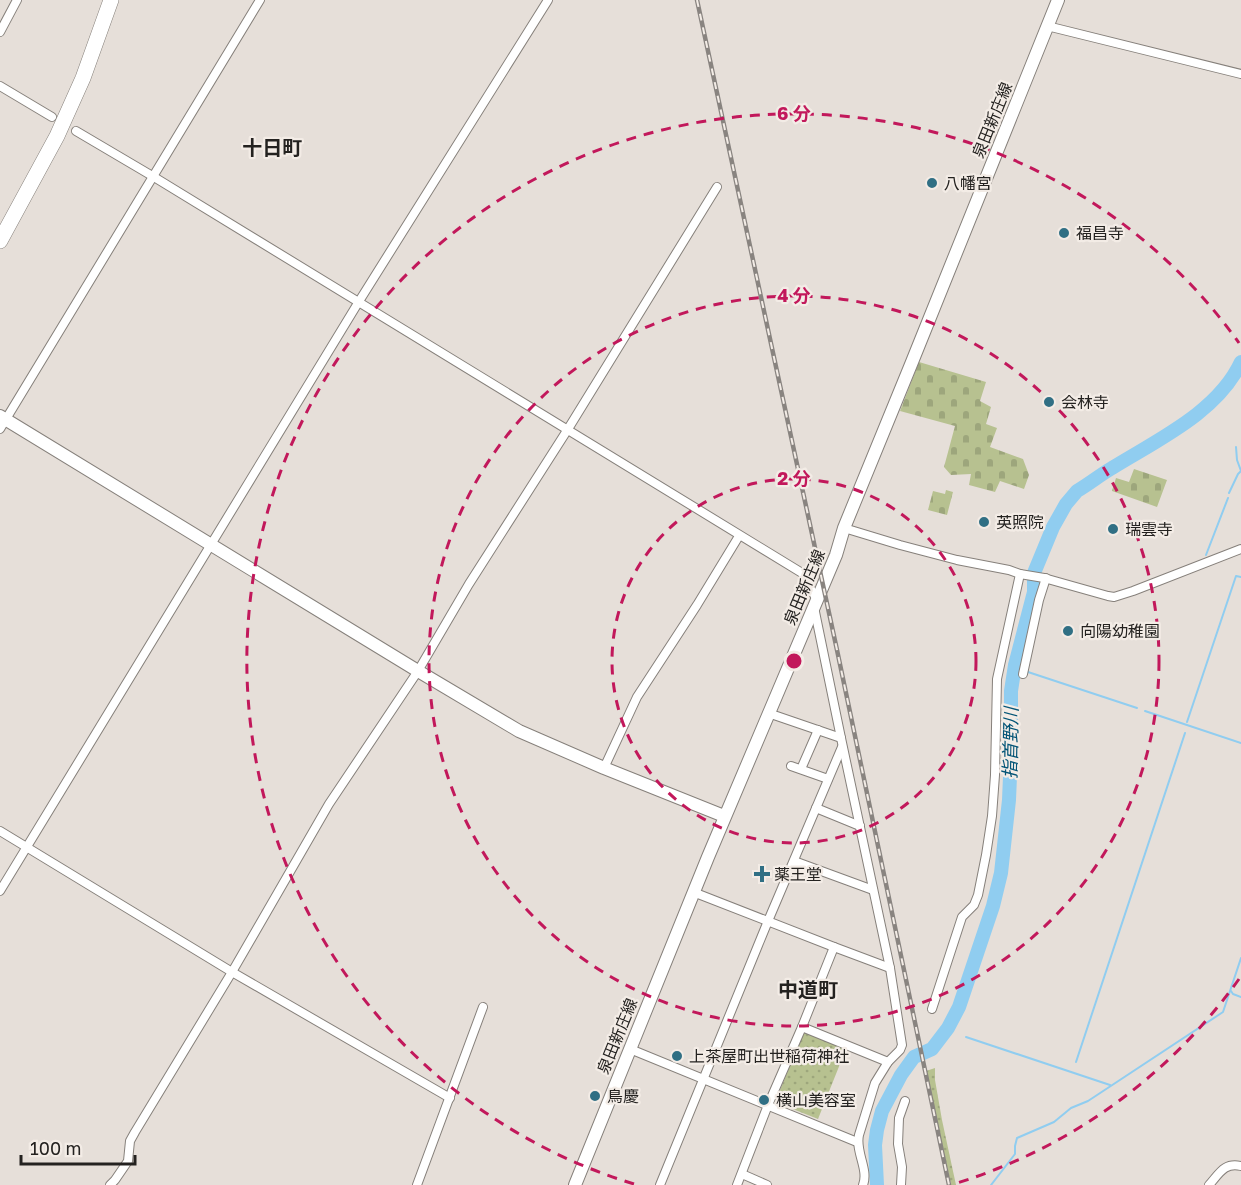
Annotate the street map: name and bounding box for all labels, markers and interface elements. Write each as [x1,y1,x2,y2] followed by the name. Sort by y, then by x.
[968,79,1016,161] street label: 泉田新庄線
[777,102,811,124] text: 6 分
[242,135,302,159] district label: 十日町
[944,173,992,193] place label: 八幡宮
[925,176,939,190] marker: 八幡宮
[1076,223,1124,243] place label: 福昌寺
[1057,226,1071,240] marker: 福昌寺
[777,284,811,306] text: 4 分
[1061,392,1109,412] place label: 会林寺
[1042,395,1056,409] marker: 会林寺
[777,467,811,489] text: 2 分
[996,512,1044,532] place label: 英照院
[977,515,991,529] marker: 英照院
[1125,519,1173,539] place label: 瑞雲寺
[1106,522,1120,536] marker: 瑞雲寺
[779,546,829,628] street label: 泉田新庄線
[1080,621,1160,641] place label: 向陽幼稚園
[1061,624,1075,638] marker: 向陽幼稚園
[784,651,804,671] centre of rings
[998,705,1022,779] water label: 指首野川
[774,864,822,884] place label: 薬王堂
[755,867,769,881] marker: 薬王堂
[778,977,838,1001] district label: 中道町
[593,995,641,1077] street label: 泉田新庄線
[689,1046,849,1066] place label: 上茶屋町出世稲荷神社
[670,1049,684,1063] marker: 上茶屋町出世稲荷神社
[607,1086,639,1106] place label: 鳥慶
[588,1089,602,1103] marker: 鳥慶
[776,1090,856,1110] place label: 横山美容室
[757,1093,771,1107] marker: 横山美容室
[21,1128,135,1166] scale bar
[30,1137,81,1159] text: 100 m

